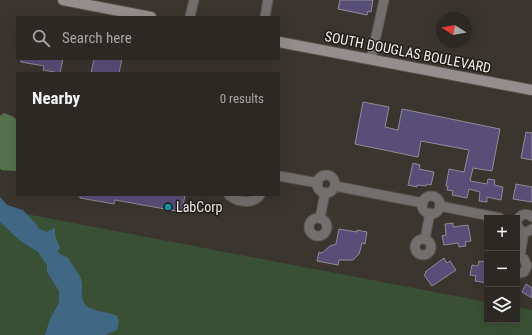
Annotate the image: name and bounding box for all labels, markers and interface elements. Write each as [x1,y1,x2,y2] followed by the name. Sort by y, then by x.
[436,12,472,48] north arrow
[16,16,280,60] search box
[30,27,52,49] icon: search
[324,28,492,76] street label: SOUTH DOUGLAS BOULEVARD
[62,29,132,47] text: Search here
[32,88,80,108] text: Nearby
[220,91,264,106] text: 0 results
[176,199,222,215] place label: LabCorp
[163,202,173,212] marker: LabCorp
[484,215,520,323] map controls
[484,215,520,251] button: +
[484,251,520,287] button: −
[484,287,520,323] button: layers

